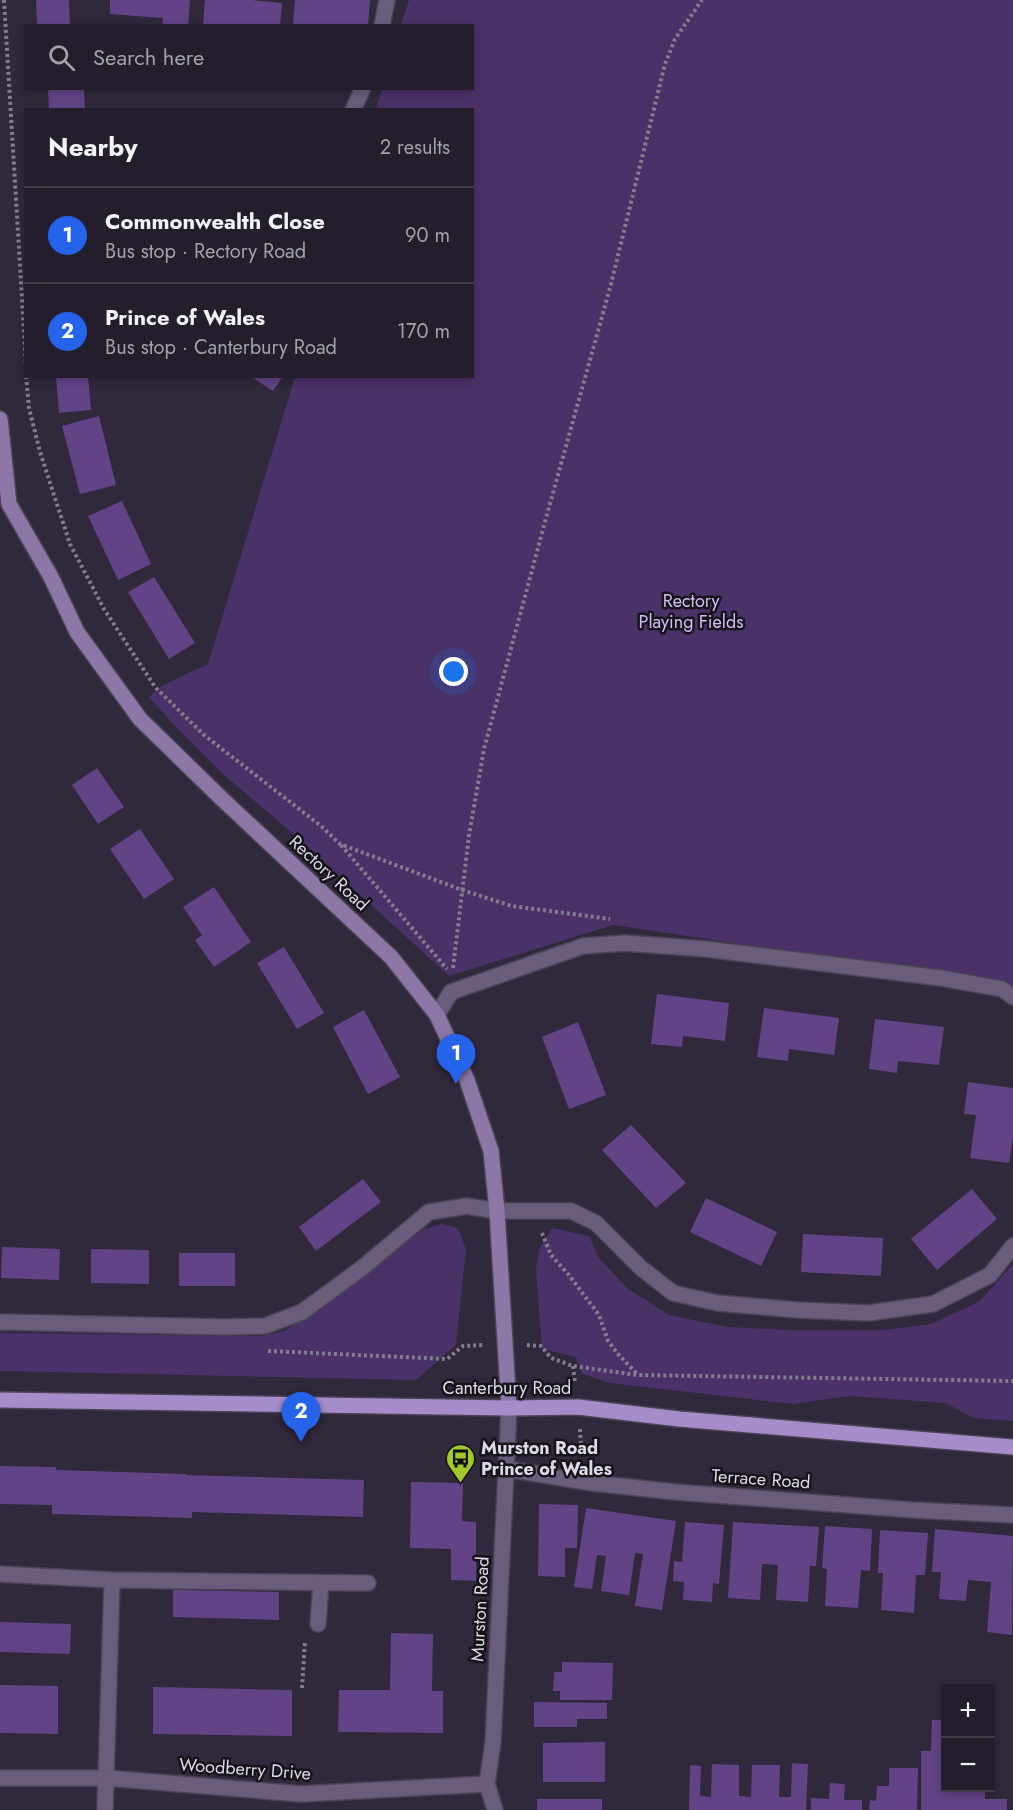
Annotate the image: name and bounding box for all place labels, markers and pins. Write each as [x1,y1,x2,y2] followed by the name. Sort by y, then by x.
[436,1034,476,1084] pin: 1
[282,1392,320,1442] pin: 2
[481,1435,612,1482] place label: Murston Road Prince of Wales
[444,1442,476,1484] bus stop icon: Murston Road Prince of Wales

